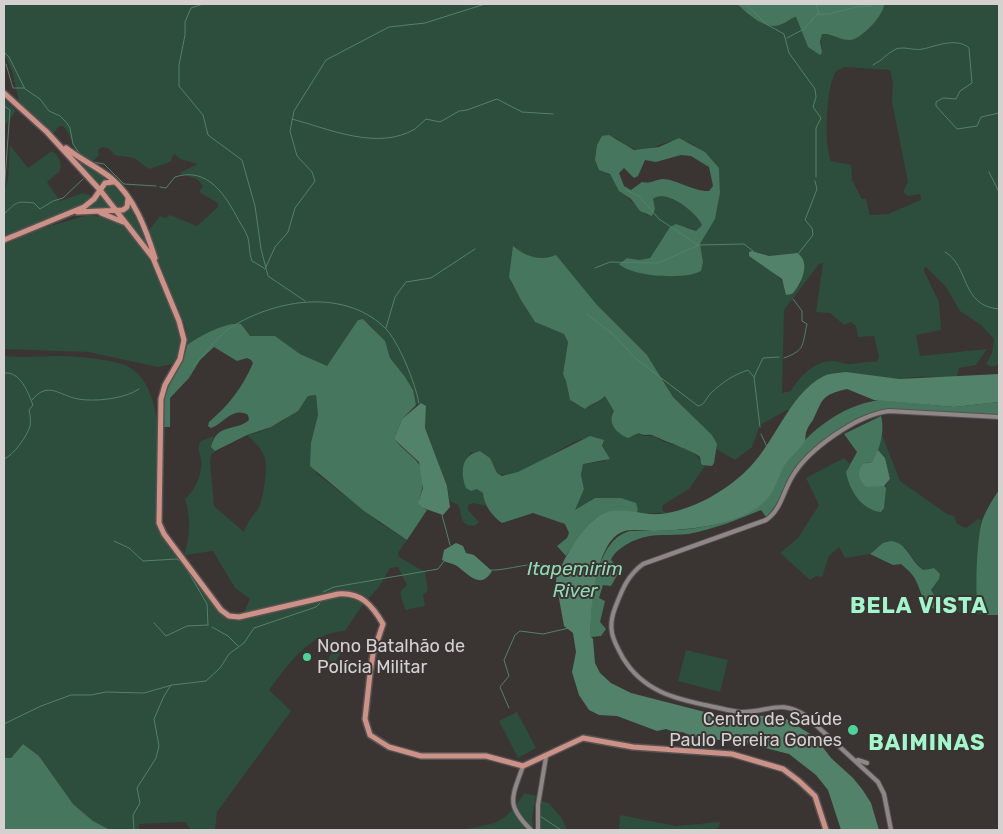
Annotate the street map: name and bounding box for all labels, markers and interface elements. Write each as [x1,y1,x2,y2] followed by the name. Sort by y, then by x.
[527,559,623,603] water label: Itapemirim River
[849,594,989,620] district label: BELA VISTA
[317,636,465,679] place label: Nono Batalhão de Polícia Militar
[301,651,313,663] marker: Nono Batalhão de Polícia Militar
[669,709,842,752] place label: Centro de Saúde Paulo Pereira Gomes
[846,723,860,737] marker: Centro de Saúde Paulo Pereira Gomes
[867,731,987,757] district label: BAIMINAS

